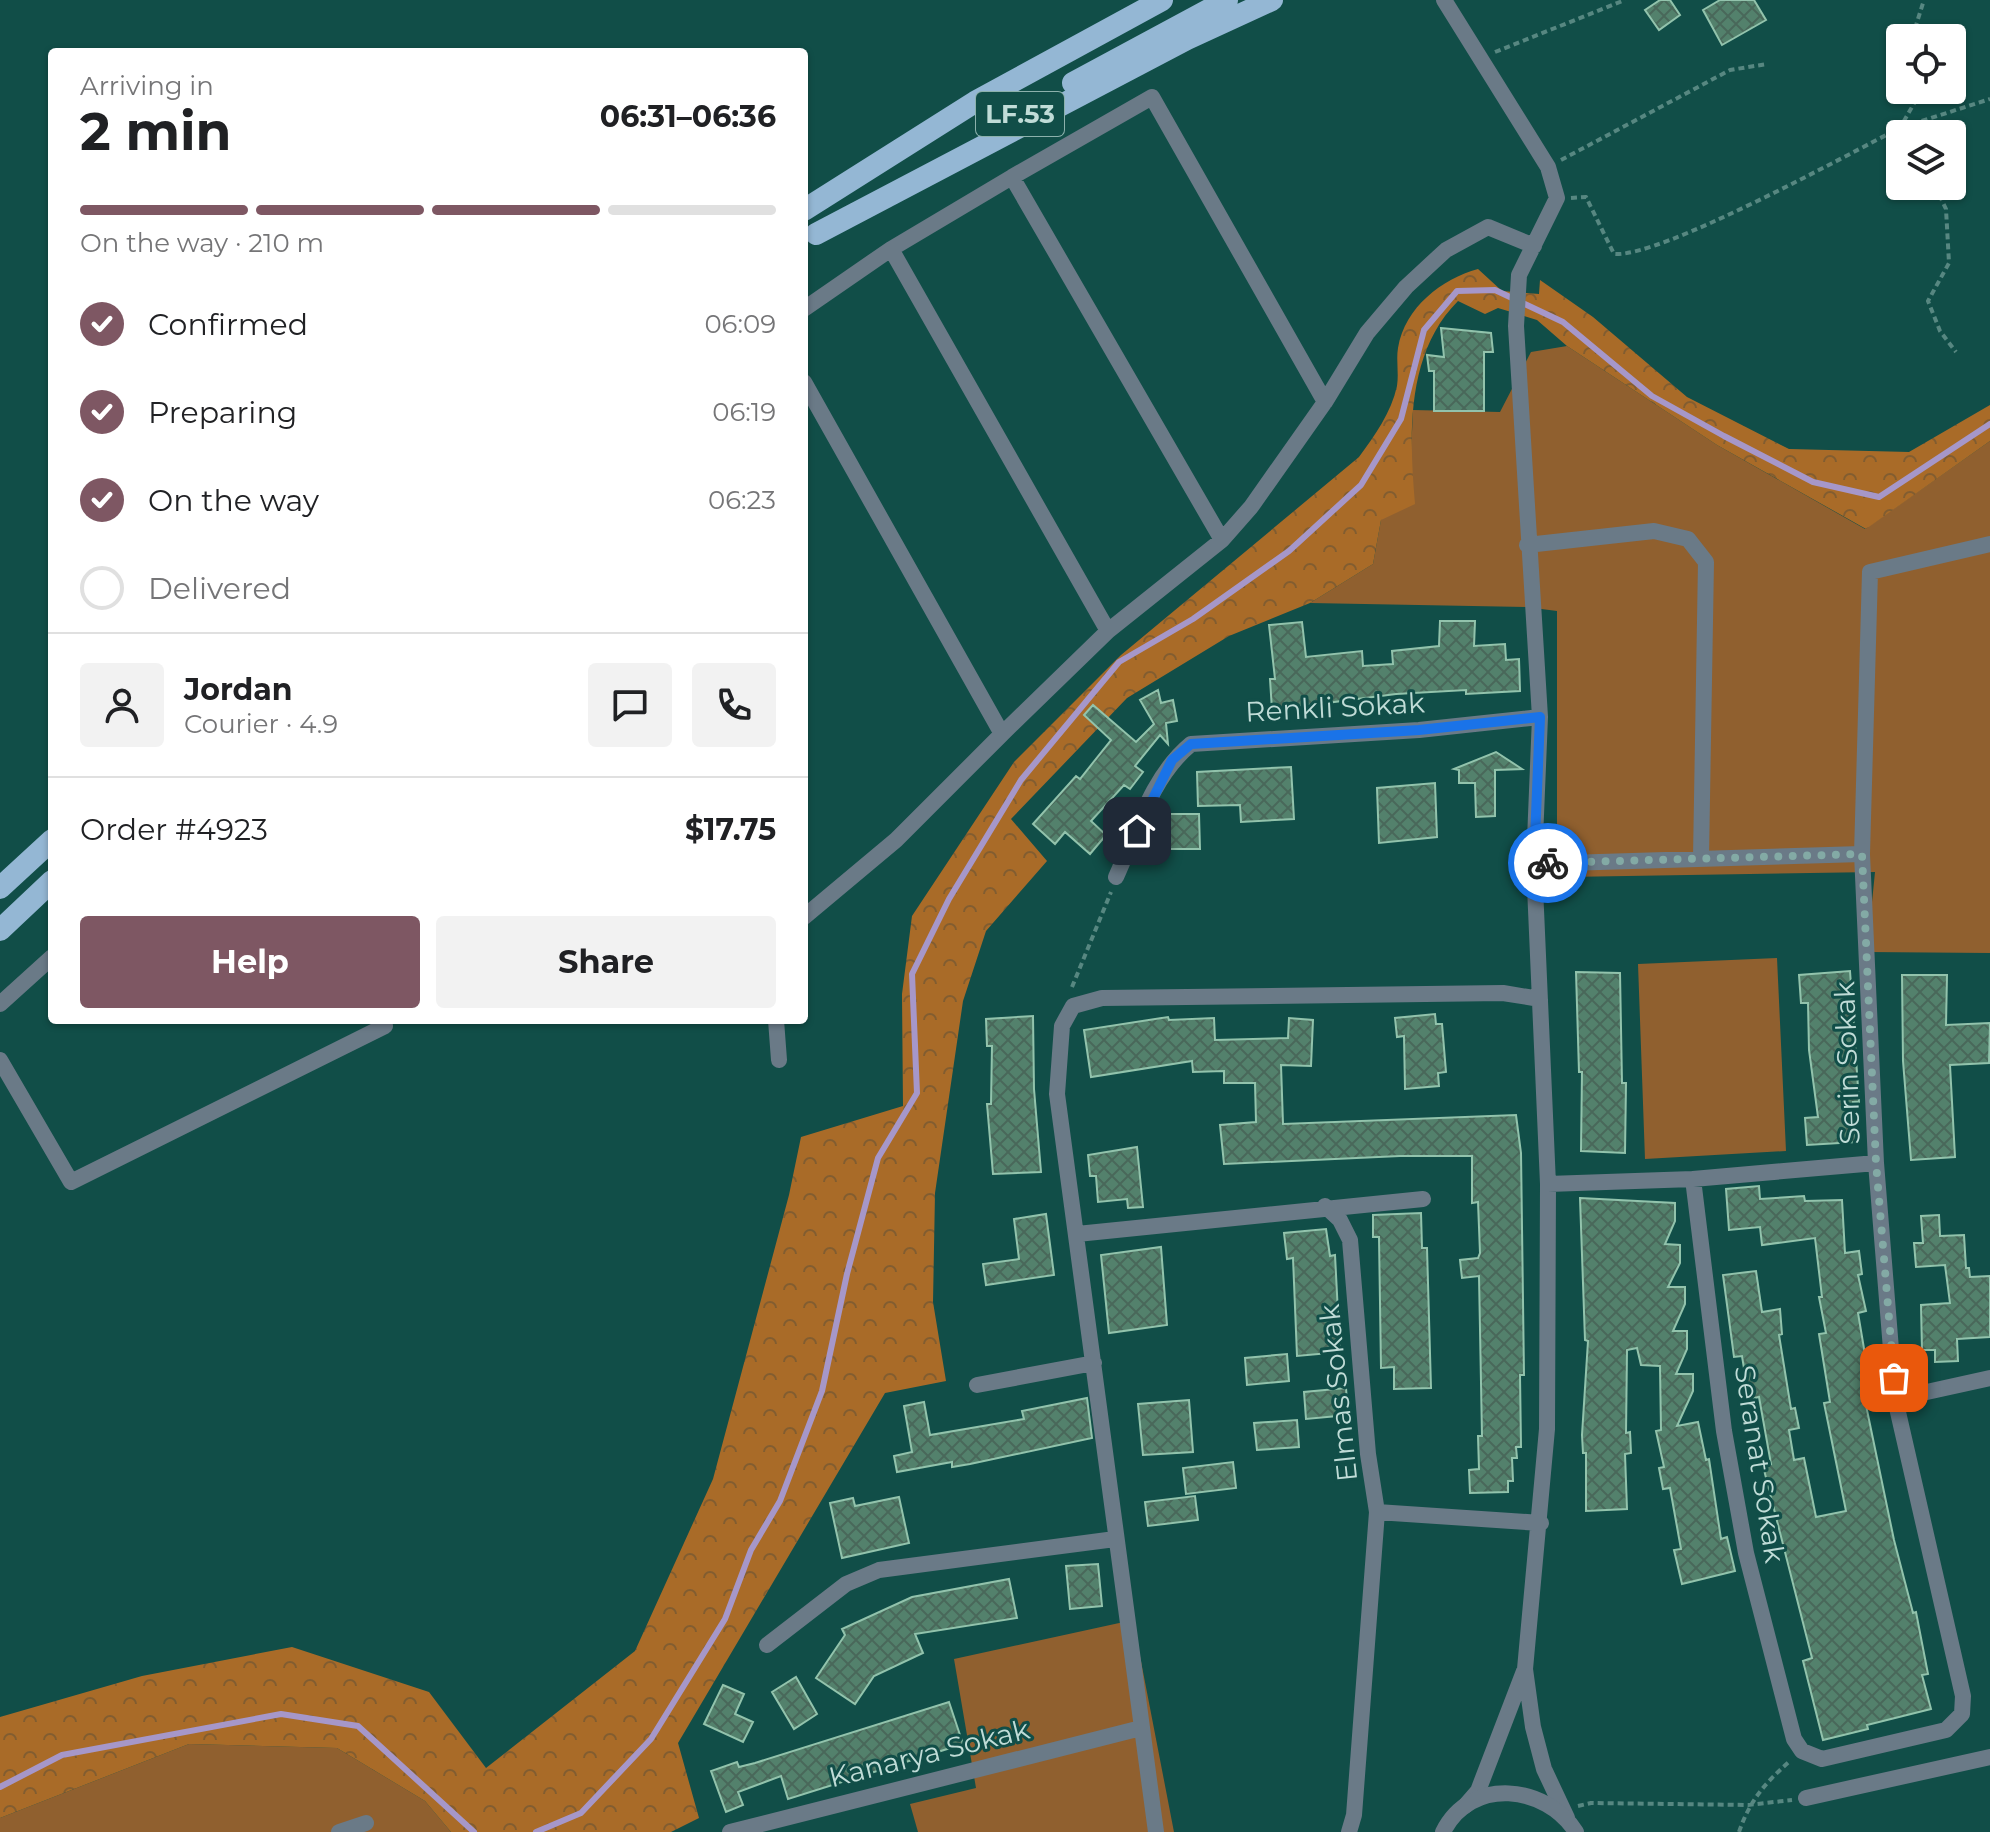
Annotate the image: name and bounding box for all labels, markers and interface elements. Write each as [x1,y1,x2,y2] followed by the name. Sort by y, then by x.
[1886,24,1966,200] map controls
[1886,24,1966,104] button: locate
[80,70,214,102] text: Arriving in
[976,92,1064,136] road number: LF.53
[600,98,776,135] text: 06:31–06:36
[80,100,232,163] text: 2 min
[1886,120,1966,200] button: layers
[80,227,324,259] text: On the way · 210 m
[80,302,124,346] icon: check
[148,306,308,343] text: Confirmed
[704,308,776,340] text: 06:09
[80,390,124,434] icon: check
[148,394,297,431] text: Preparing
[712,396,776,428] text: 06:19
[80,478,124,522] icon: check
[148,482,319,519] text: On the way
[708,484,776,516] text: 06:23
[148,570,291,607] text: Delivered
[80,663,164,747] button: person
[588,663,672,747] button: chat
[692,663,776,747] button: phone
[184,671,293,708] text: Jordan
[1244,685,1426,729] street label: Renkli Sokak
[184,708,338,740] text: Courier · 4.9
[1103,797,1171,865] pin
[1115,809,1159,853] icon: home
[80,811,268,848] text: Order #4923
[685,811,776,848] text: $17.75
[1508,823,1588,903] courier
[1526,841,1570,885] icon: bike
[80,916,420,1008] button: Help
[436,916,776,1008] button: Share
[1827,980,1867,1145] street label: Serin Sokak
[1312,1302,1364,1483] street label: Elmas Sokak
[1860,1344,1928,1412] pin
[1872,1356,1916,1400] icon: bag
[1728,1363,1792,1565] street label: Seranat Sokak
[825,1712,1033,1794] street label: Kanarya Sokak

